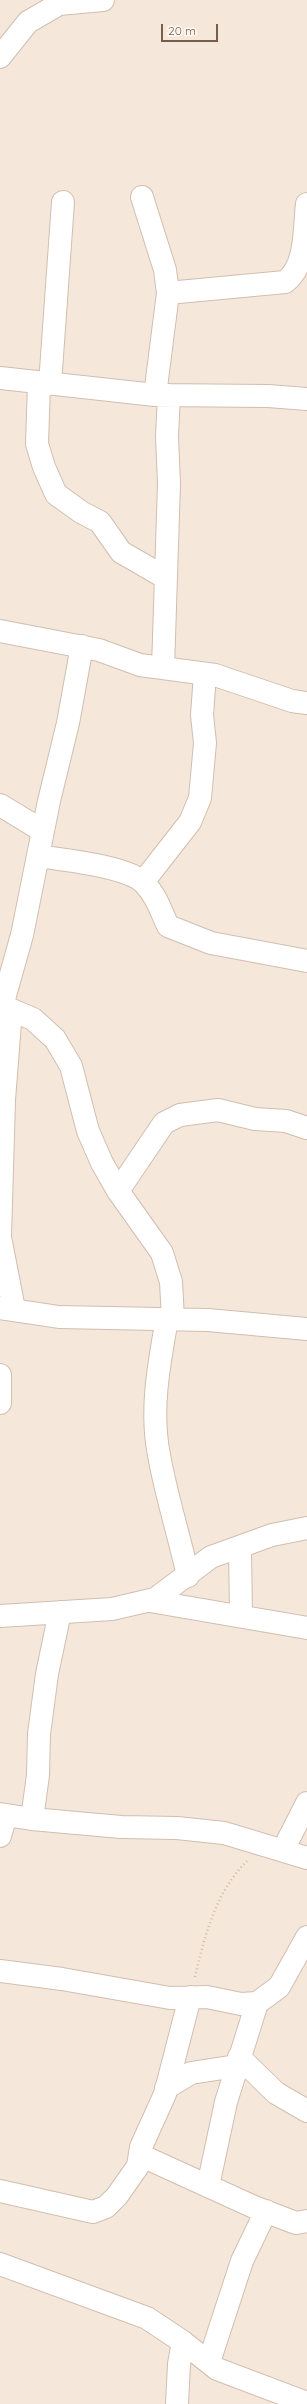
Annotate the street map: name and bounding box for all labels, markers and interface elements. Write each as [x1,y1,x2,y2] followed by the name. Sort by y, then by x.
[163,16,220,42] scale bar
[168,23,196,38] text: 20 m

